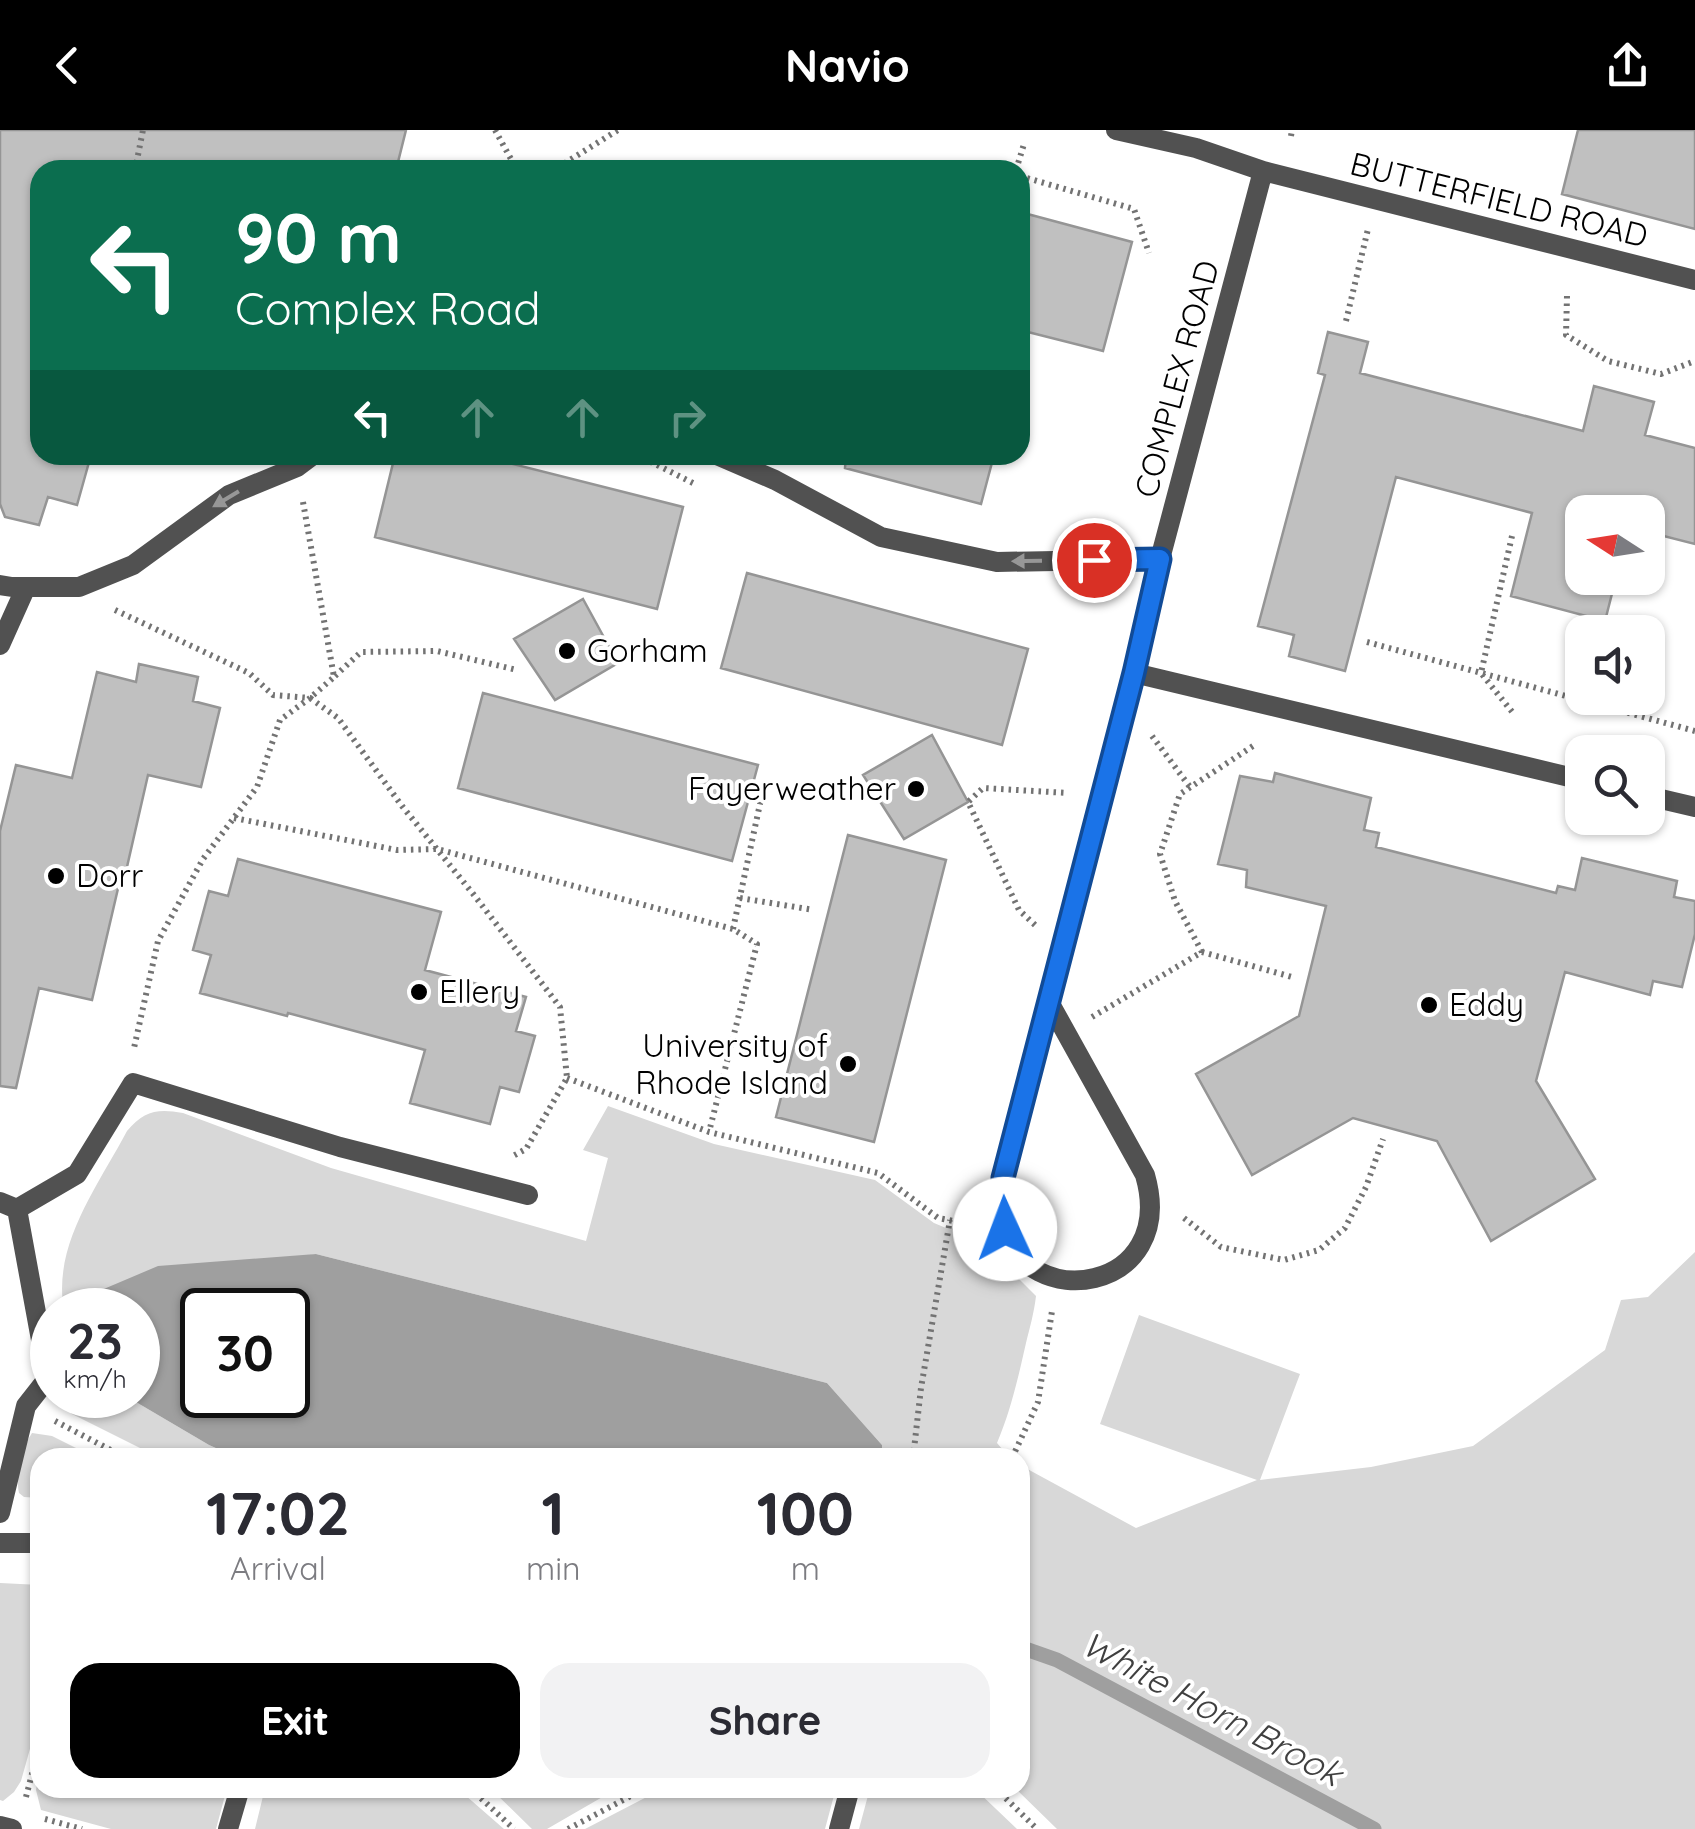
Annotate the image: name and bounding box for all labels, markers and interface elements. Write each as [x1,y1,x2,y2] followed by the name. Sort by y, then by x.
[785,37,910,93] text: Navio
[40,38,95,93] icon: back
[1600,38,1655,93] icon: share
[1346,143,1652,255] street label: BUTTERFIELD ROAD
[235,193,402,281] text: 90 m
[70,200,200,330] icon: left
[1125,256,1227,502] street label: COMPLEX ROAD
[235,280,541,336] text: Complex Road
[345,390,400,445] icon: left
[450,390,505,445] icon: ahead
[555,390,610,445] icon: ahead
[660,390,715,445] icon: right
[212,489,240,507] one-way arrow
[1565,495,1665,595] north arrow
[1565,495,1665,835] map controls
[1052,518,1137,603] pin
[1067,533,1122,588] icon: arrive
[1011,553,1043,569] one-way arrow
[1565,615,1665,715] button: sound
[587,630,708,670] place label: Gorham
[556,640,578,662] marker: Gorham
[1565,735,1665,835] button: search
[688,768,896,808] place label: Fayerweather
[905,778,927,800] marker: Fayerweather
[76,855,143,895] place label: Dorr
[45,865,67,887] marker: Dorr
[439,971,520,1011] place label: Ellery
[408,981,430,1003] marker: Ellery
[1449,984,1524,1024] place label: Eddy
[1418,994,1440,1016] marker: Eddy
[635,1025,828,1102] place label: University of Rhode Island
[837,1053,859,1075] marker: University of Rhode Island
[953,1177,1057,1281] position arrow
[180,1288,310,1418] speed limit sign: 30
[67,1309,123,1372] text: 23
[63,1363,127,1394] text: km/h
[206,1475,350,1550] text: 17:02
[542,1475,565,1550] text: 1
[757,1475,854,1550] text: 100
[230,1548,326,1588] text: Arrival
[526,1548,581,1588] text: min
[791,1548,820,1588] text: m
[1075,1621,1353,1797] water label: White Horn Brook
[70,1663,520,1778] button: Exit
[540,1663,990,1778] button: Share

